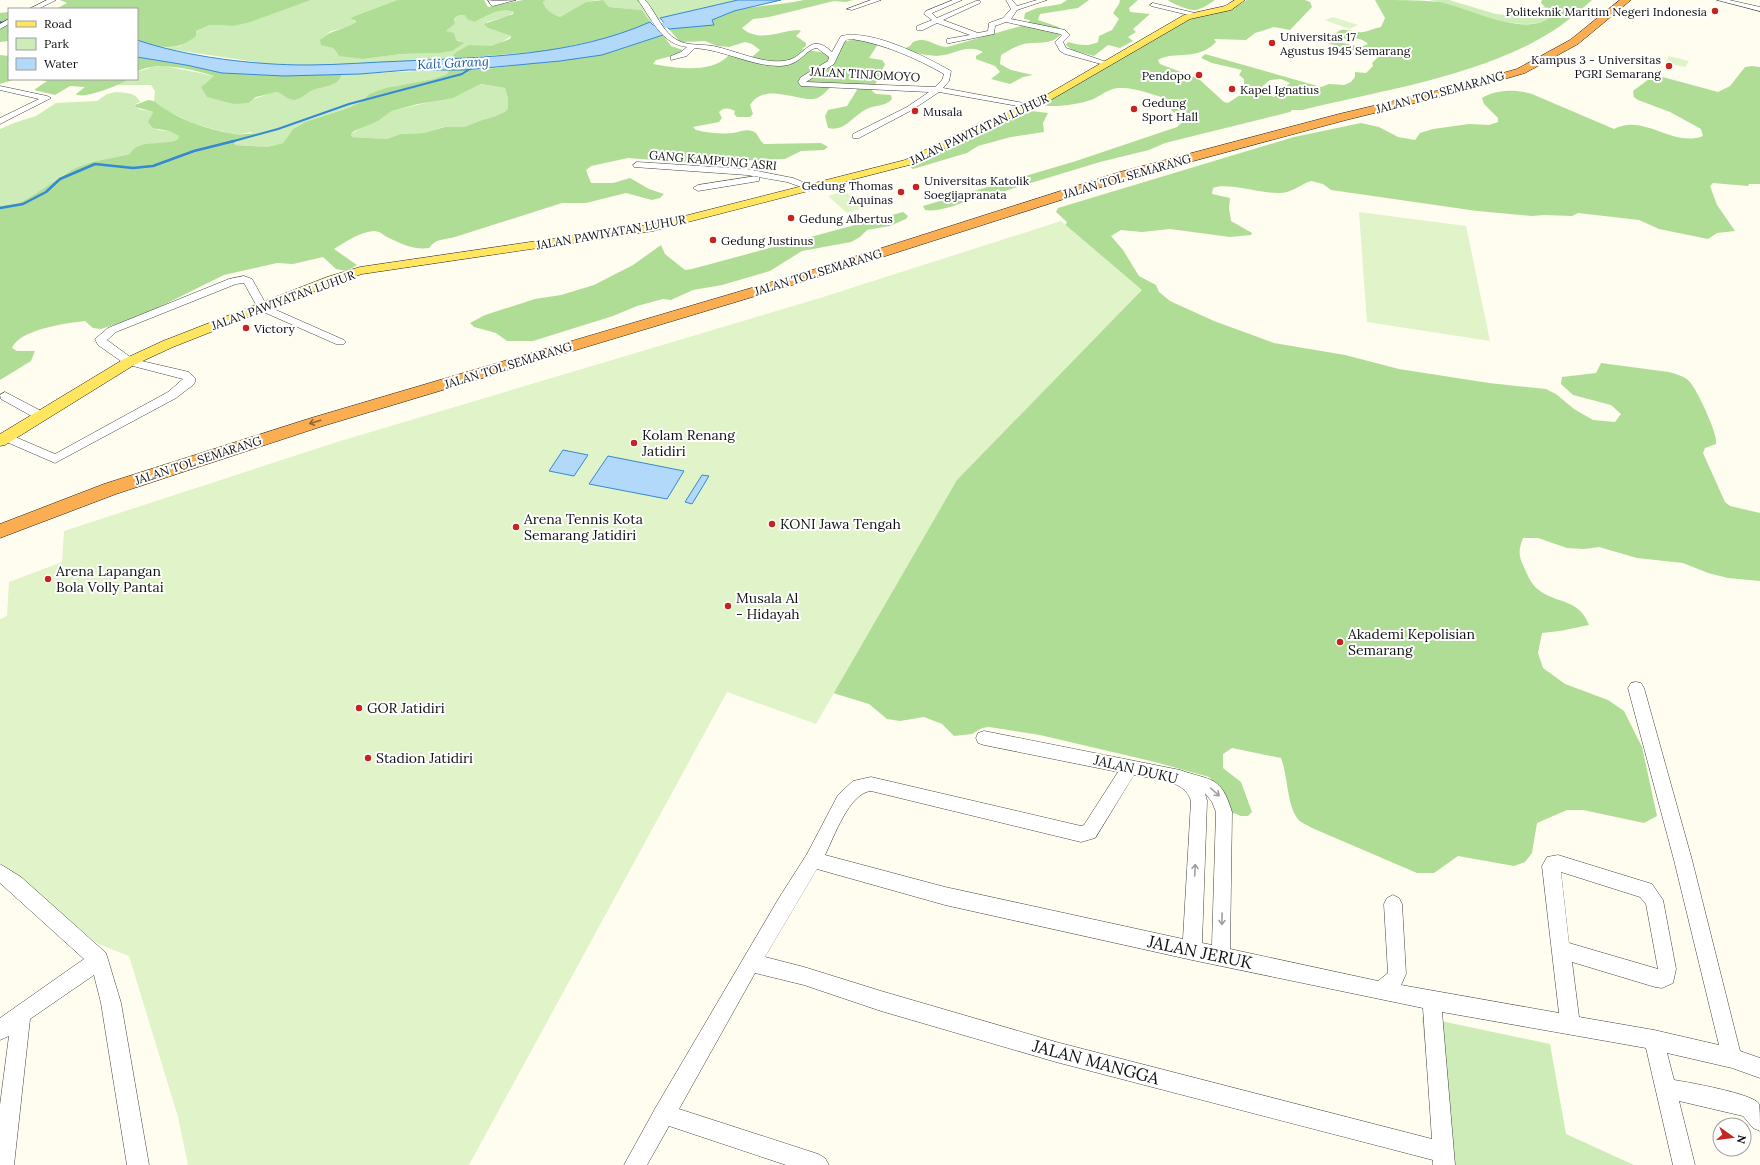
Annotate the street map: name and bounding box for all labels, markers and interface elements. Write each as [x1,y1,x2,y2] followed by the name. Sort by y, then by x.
[1506,4,1707,19] place label: Politeknik Maritim Negeri Indonesia
[1710,6,1720,16] marker: Politeknik Maritim Negeri Indonesia
[8,8,138,80] legend
[44,16,72,31] text: Road
[1279,29,1411,58] place label: Universitas 17 Agustus 1945 Semarang
[44,36,70,51] text: Park
[1267,38,1277,48] marker: Universitas 17 Agustus 1945 Semarang
[1531,52,1661,81] place label: Kampus 3 - Universitas PGRI Semarang
[417,53,489,73] water label: Kali Garang
[44,56,79,71] text: Water
[1664,61,1674,71] marker: Kampus 3 - Universitas PGRI Semarang
[808,64,921,84] street label: JALAN TINJOMOYO
[1142,68,1191,83] place label: Pendopo
[1373,68,1506,117] street label: JALAN TOL SEMARANG
[1194,70,1204,80] marker: Pendopo
[1240,82,1320,97] place label: Kapel Ignatius
[1227,84,1237,94] marker: Kapel Ignatius
[906,90,1051,168] street label: JALAN PAWIYATAN LUHUR
[1142,95,1198,124] place label: Gedung Sport Hall
[923,104,962,119] place label: Musala
[1129,104,1139,114] marker: Gedung Sport Hall
[910,106,920,116] marker: Musala
[648,147,778,173] street label: GANG KAMPUNG ASRI
[1060,151,1193,202] street label: JALAN TOL SEMARANG
[924,173,1030,202] place label: Universitas Katolik Soegijapranata
[802,178,893,207] place label: Gedung Thomas Aquinas
[911,182,921,192] marker: Universitas Katolik Soegijapranata
[896,187,906,197] marker: Gedung Thomas Aquinas
[534,211,687,253] street label: JALAN PAWIYATAN LUHUR
[799,211,893,226] place label: Gedung Albertus
[786,213,796,223] marker: Gedung Albertus
[721,233,814,248] place label: Gedung Justinus
[708,235,718,245] marker: Gedung Justinus
[752,245,884,299] street label: JALAN TOL SEMARANG
[208,267,357,333] street label: JALAN PAWIYATAN LUHUR
[253,321,295,336] place label: Victory
[241,323,251,333] marker: Victory
[442,338,574,392] street label: JALAN TOL SEMARANG
[309,419,322,426] one-way arrow
[641,426,735,460] place label: Kolam Renang Jatidiri
[132,432,263,488] street label: JALAN TOL SEMARANG
[629,438,639,448] marker: Kolam Renang Jatidiri
[523,510,643,544] place label: Arena Tennis Kota Semarang Jatidiri
[780,515,901,533] place label: KONI Jawa Tengah
[767,519,777,529] marker: KONI Jawa Tengah
[511,522,521,532] marker: Arena Tennis Kota Semarang Jatidiri
[55,562,164,596] place label: Arena Lapangan Bola Volly Pantai
[43,574,53,584] marker: Arena Lapangan Bola Volly Pantai
[736,589,800,623] place label: Musala Al - Hidayah
[723,601,733,611] marker: Musala Al - Hidayah
[1347,625,1475,659] place label: Akademi Kepolisian Semarang
[1335,637,1345,647] marker: Akademi Kepolisian Semarang
[367,699,445,717] place label: GOR Jatidiri
[354,703,364,713] marker: GOR Jatidiri
[376,749,473,767] place label: Stadion Jatidiri
[1091,750,1180,788] street label: JALAN DUKU
[363,753,373,763] marker: Stadion Jatidiri
[1210,787,1220,796] one-way arrow
[1192,864,1199,877] one-way arrow
[1218,912,1226,925] one-way arrow
[1145,930,1255,974] street label: JALAN JERUK
[1029,1034,1162,1090] street label: JALAN MANGGA
[1712,1117,1752,1157] north arrow
[1734,1134,1750,1146] text: N

